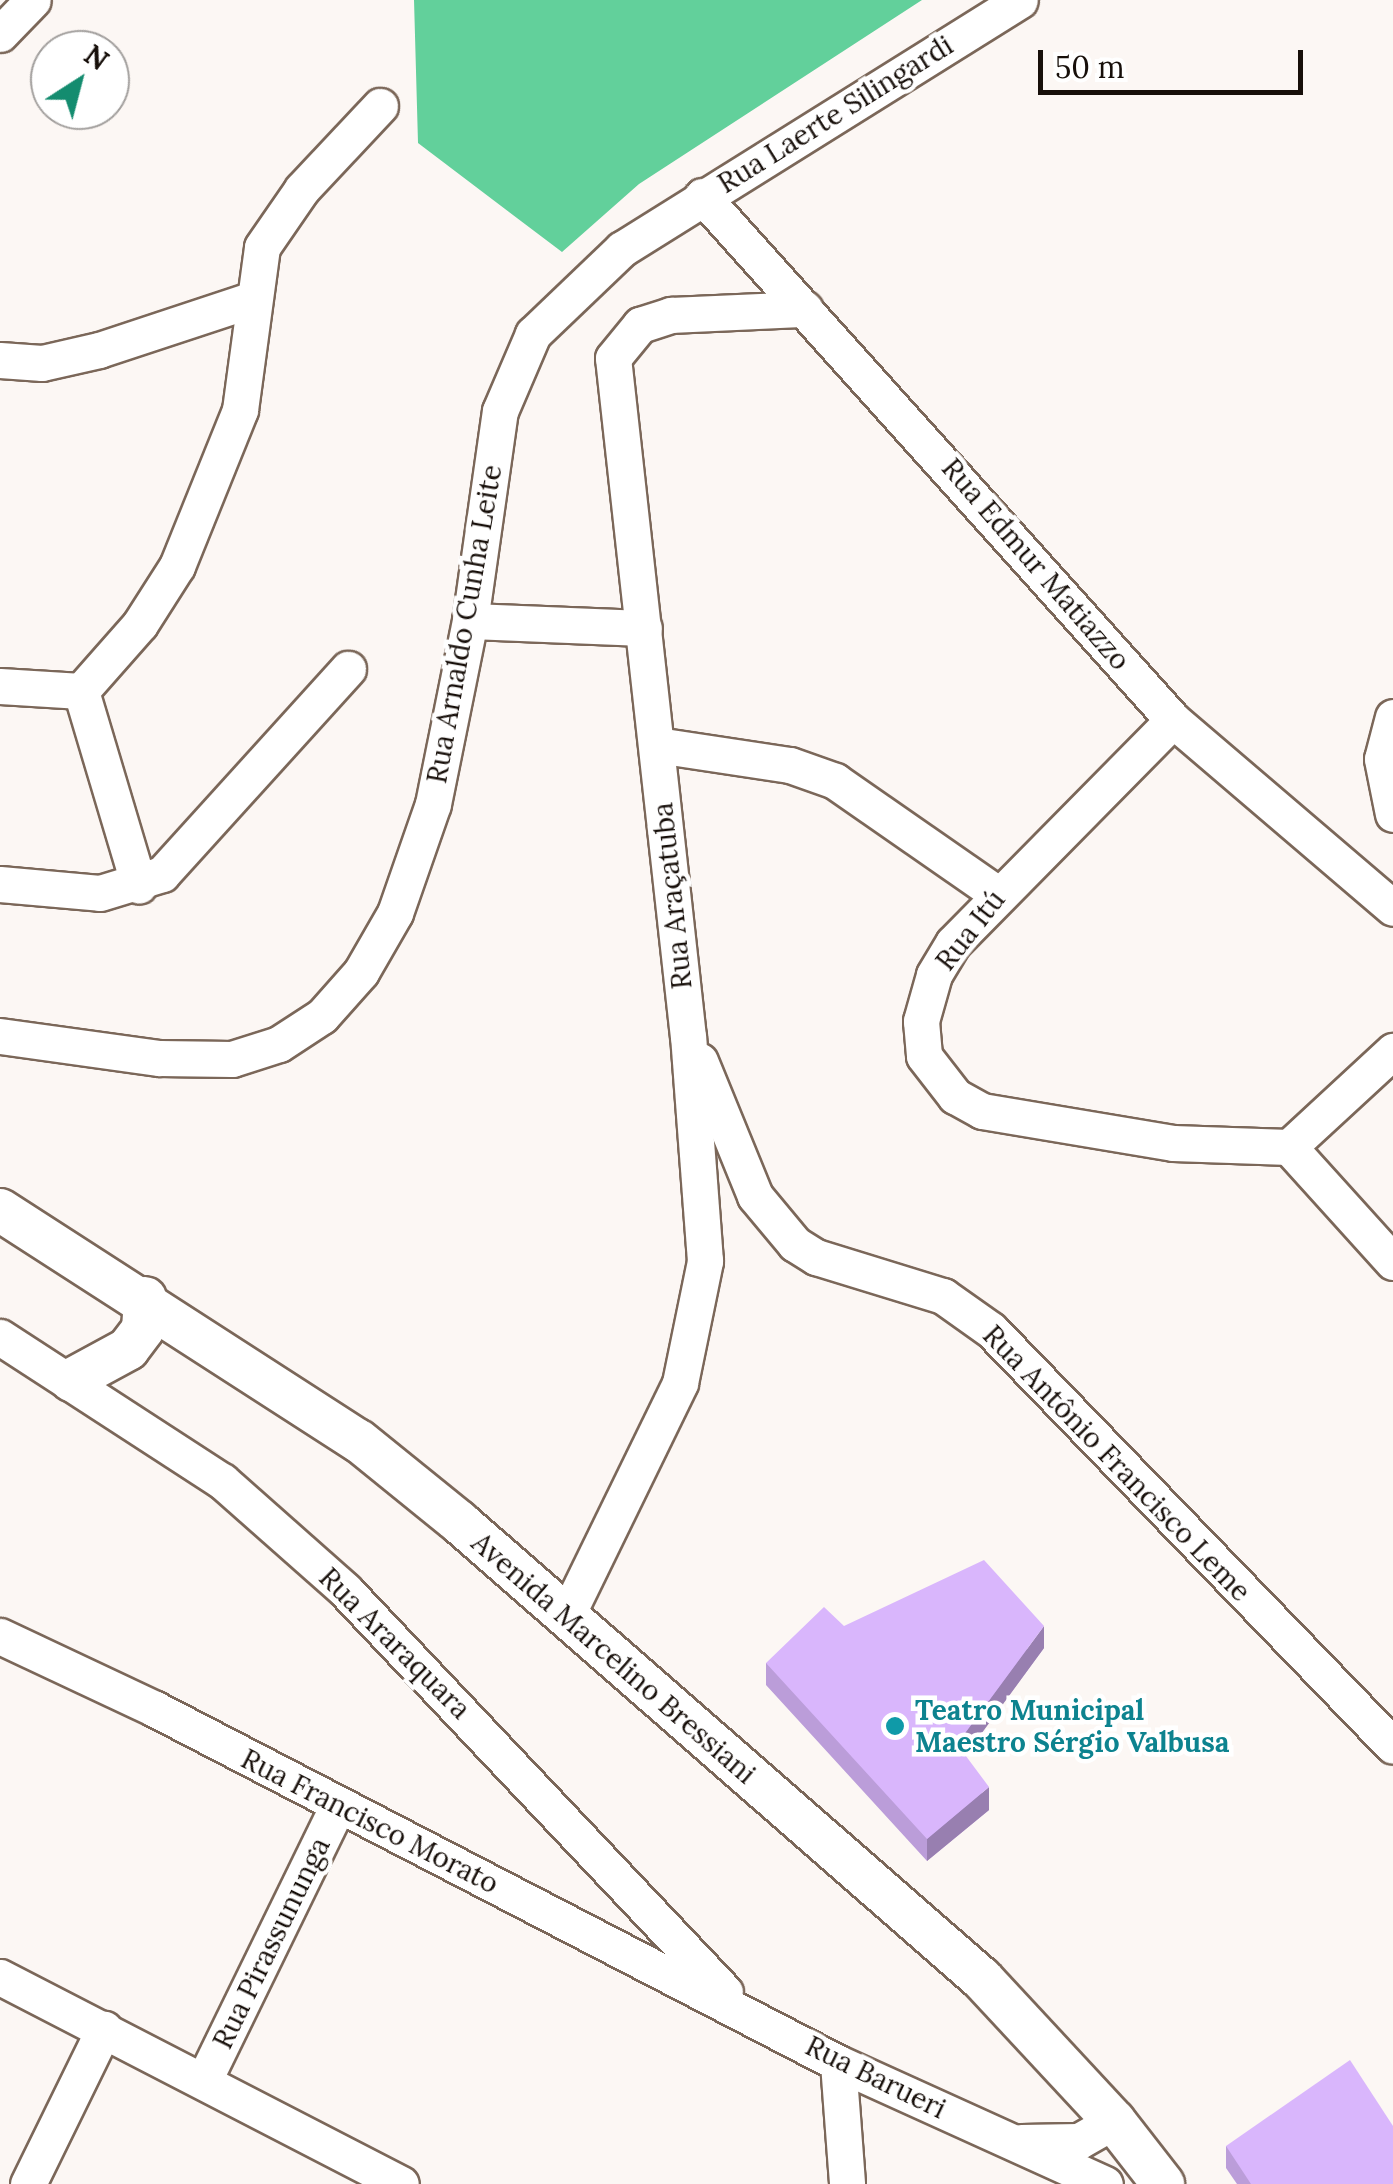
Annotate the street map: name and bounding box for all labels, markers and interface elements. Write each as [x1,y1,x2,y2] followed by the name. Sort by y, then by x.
[711,28,959,200] street label: Rua Laerte Silingardi
[30,30,130,130] north arrow
[1043,30,1308,92] scale bar
[77,36,116,78] text: N
[1055,48,1125,86] text: 50 m
[935,451,1137,677] street label: Rua Edmur Matiazzo
[419,462,509,786] street label: Rua Arnaldo Cunha Leite
[645,801,699,991] street label: Rua Araçatuba
[928,883,1012,977] street label: Rua Itú
[976,1318,1258,1608] street label: Rua Antônio Francisco Leme
[465,1526,763,1790] street label: Avenida Marcelino Bressiani
[312,1560,478,1726] street label: Rua Araraquara
[915,1693,1229,1759] place label: Teatro Municipal Maestro Sérgio Valbusa
[884,1715,906,1737] marker: Teatro Municipal Maestro Sérgio Valbusa
[236,1742,504,1900] street label: Rua Francisco Morato
[205,1832,337,2054] street label: Rua Pirassununga
[800,2029,952,2125] street label: Rua Barueri

